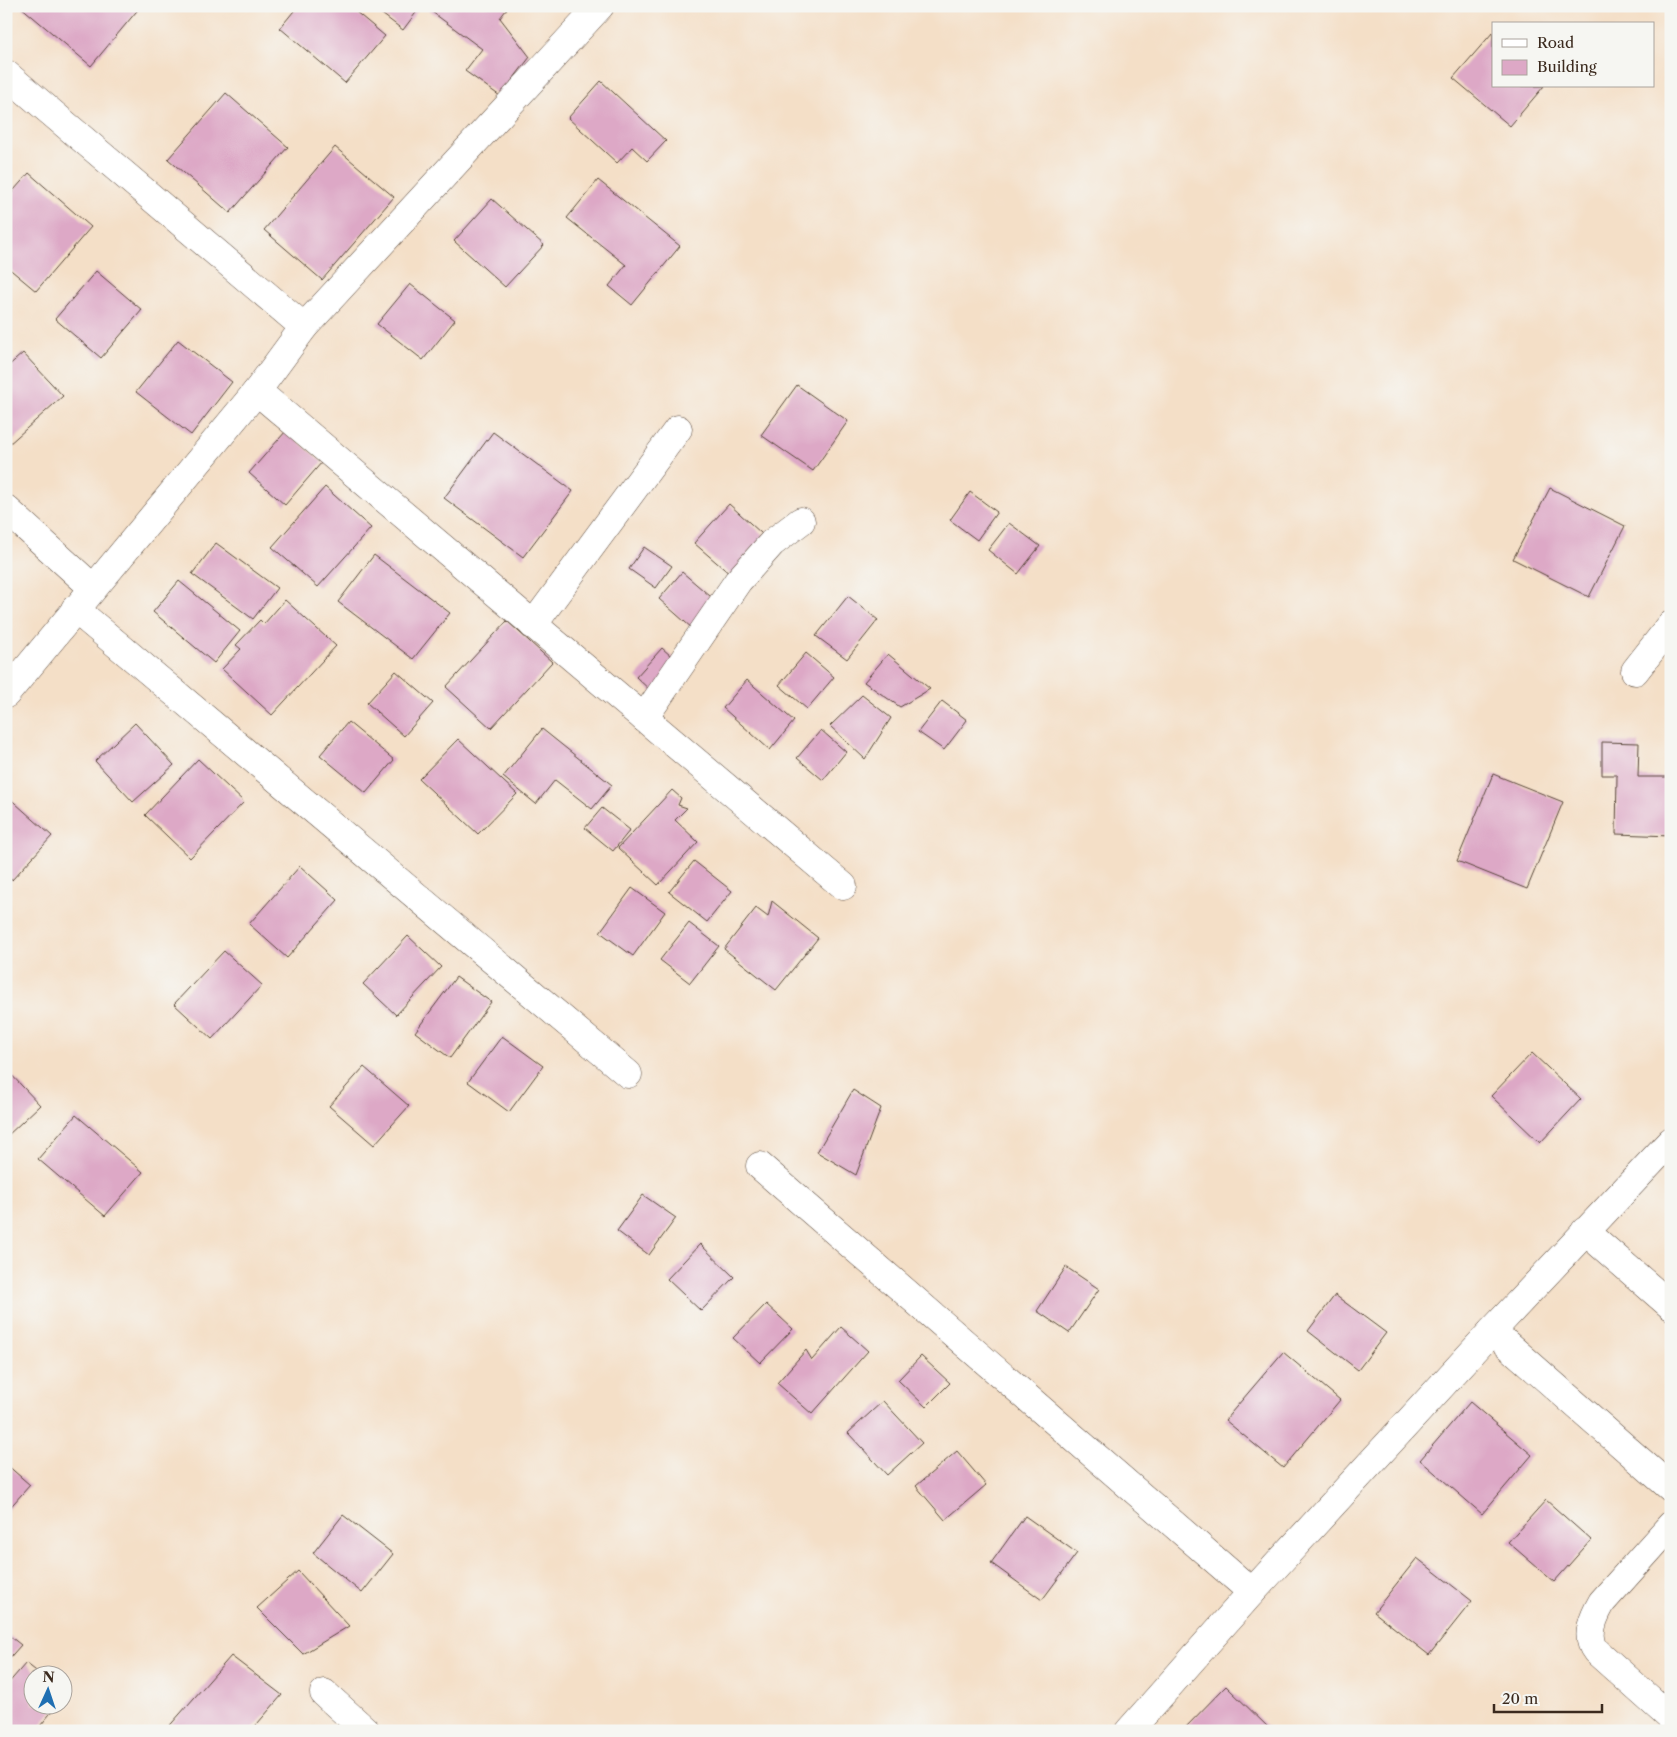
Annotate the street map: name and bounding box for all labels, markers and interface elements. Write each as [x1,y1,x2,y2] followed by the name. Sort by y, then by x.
[1492,22,1654,88] legend
[1537,33,1574,52] text: Road
[1537,57,1597,76] text: Building
[22,1664,72,1714] north arrow
[42,1668,55,1686] text: N
[1494,1682,1602,1714] scale bar
[1502,1689,1538,1708] text: 20 m

